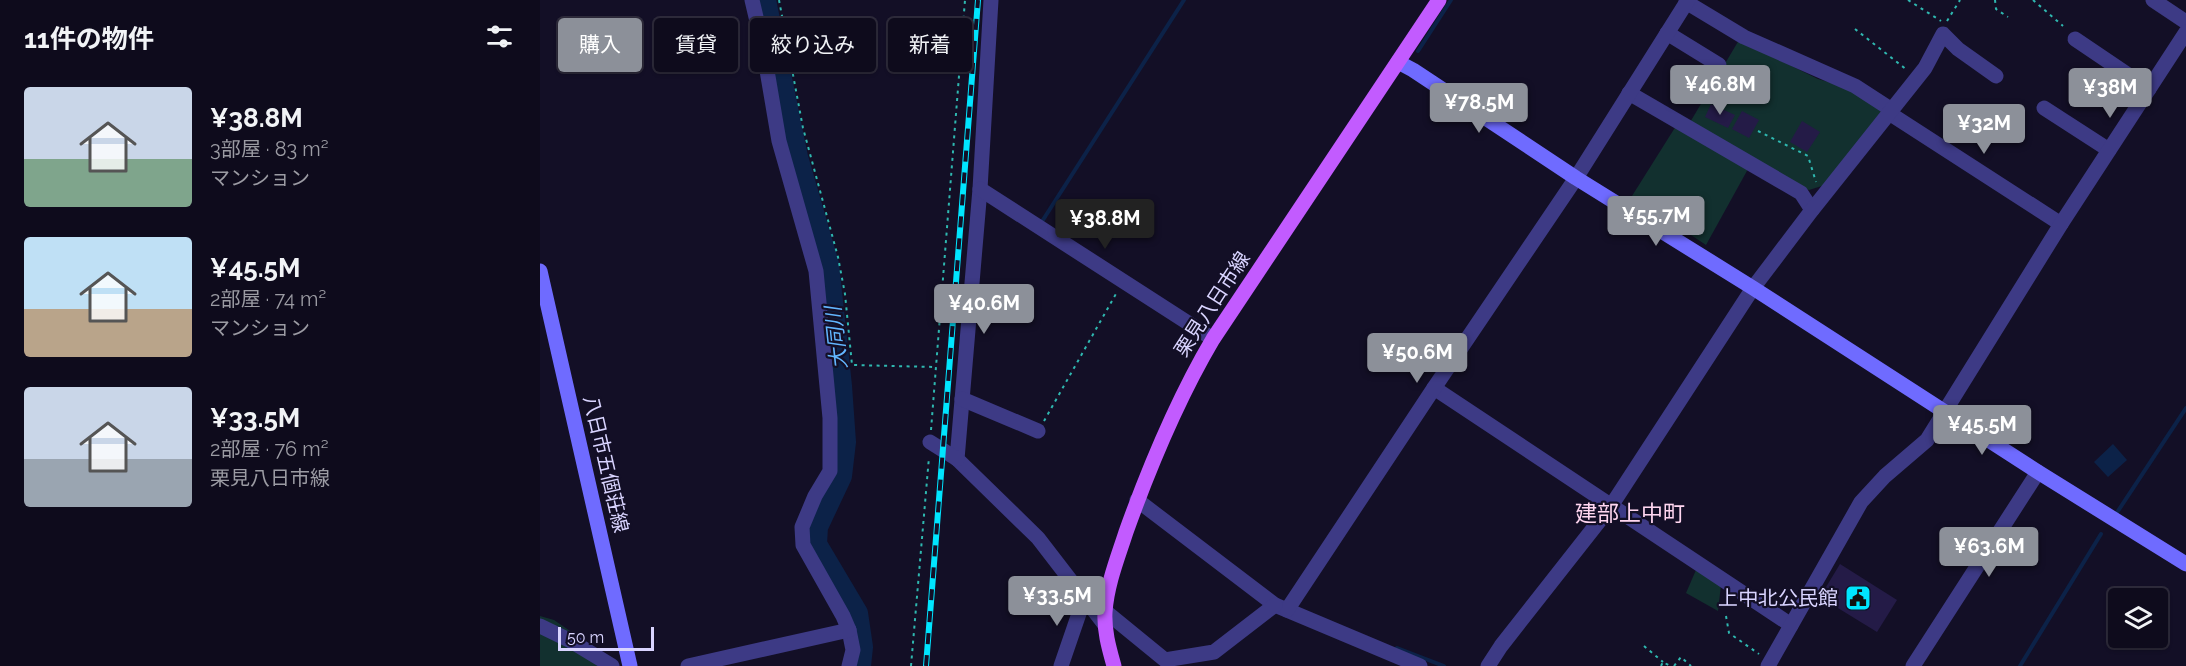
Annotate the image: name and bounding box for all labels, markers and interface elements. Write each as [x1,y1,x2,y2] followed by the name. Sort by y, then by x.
[558,18,642,72] chip: 購入
[654,18,738,72] chip: 賃貸
[750,18,876,72] chip: 絞り込み
[888,18,972,72] chip: 新着
[483,20,516,53] icon: filters
[24,24,154,54] text: 11件の物件
[1671,65,1769,116] pin: ¥46.8M
[2074,68,2146,119] pin: ¥38M
[1684,72,1756,96] text: ¥46.8M
[2083,75,2137,99] text: ¥38M
[1430,83,1528,134] pin: ¥78.5M
[1444,90,1514,114] text: ¥78.5M
[210,103,303,133] text: ¥38.8M
[1948,104,2020,155] pin: ¥32M
[72,111,144,183] icon: home
[1957,111,2011,135] text: ¥32M
[210,137,328,161] text: 3部屋 · 83 m²
[210,166,310,190] text: マンション
[1607,196,1705,247] pin: ¥55.7M
[1056,199,1154,250] pin: ¥38.8M
[1621,203,1691,227] text: ¥55.7M
[1069,206,1141,230] text: ¥38.8M
[1169,247,1255,361] street label: 栗見八日市線
[210,253,301,283] text: ¥45.5M
[72,261,144,333] icon: home
[935,284,1033,335] pin: ¥40.6M
[210,287,326,311] text: 2部屋 · 74 m²
[948,291,1020,315] text: ¥40.6M
[820,303,852,371] water label: 大同川
[210,316,310,340] text: マンション
[1368,333,1466,384] pin: ¥50.6M
[1381,340,1453,364] text: ¥50.6M
[579,393,633,535] street label: 八日市五個荘線
[210,403,300,433] text: ¥33.5M
[1933,405,2031,456] pin: ¥45.5M
[72,411,144,483] icon: home
[1947,412,2017,436] text: ¥45.5M
[210,437,328,461] text: 2部屋 · 76 m²
[210,466,330,490] text: 栗見八日市線
[1575,500,1685,526] district label: 建部上中町
[1940,527,2038,578] pin: ¥63.6M
[1953,534,2025,558] text: ¥63.6M
[1008,576,1106,627] pin: ¥33.5M
[1022,583,1092,607] text: ¥33.5M
[1843,583,1873,613] public building icon: 上中北公民館
[1718,586,1838,610] place label: 上中北公民館
[2108,588,2168,648] map controls
[2108,588,2168,648] button: layers
[558,624,654,652] scale bar
[567,628,604,647] text: 50 m

